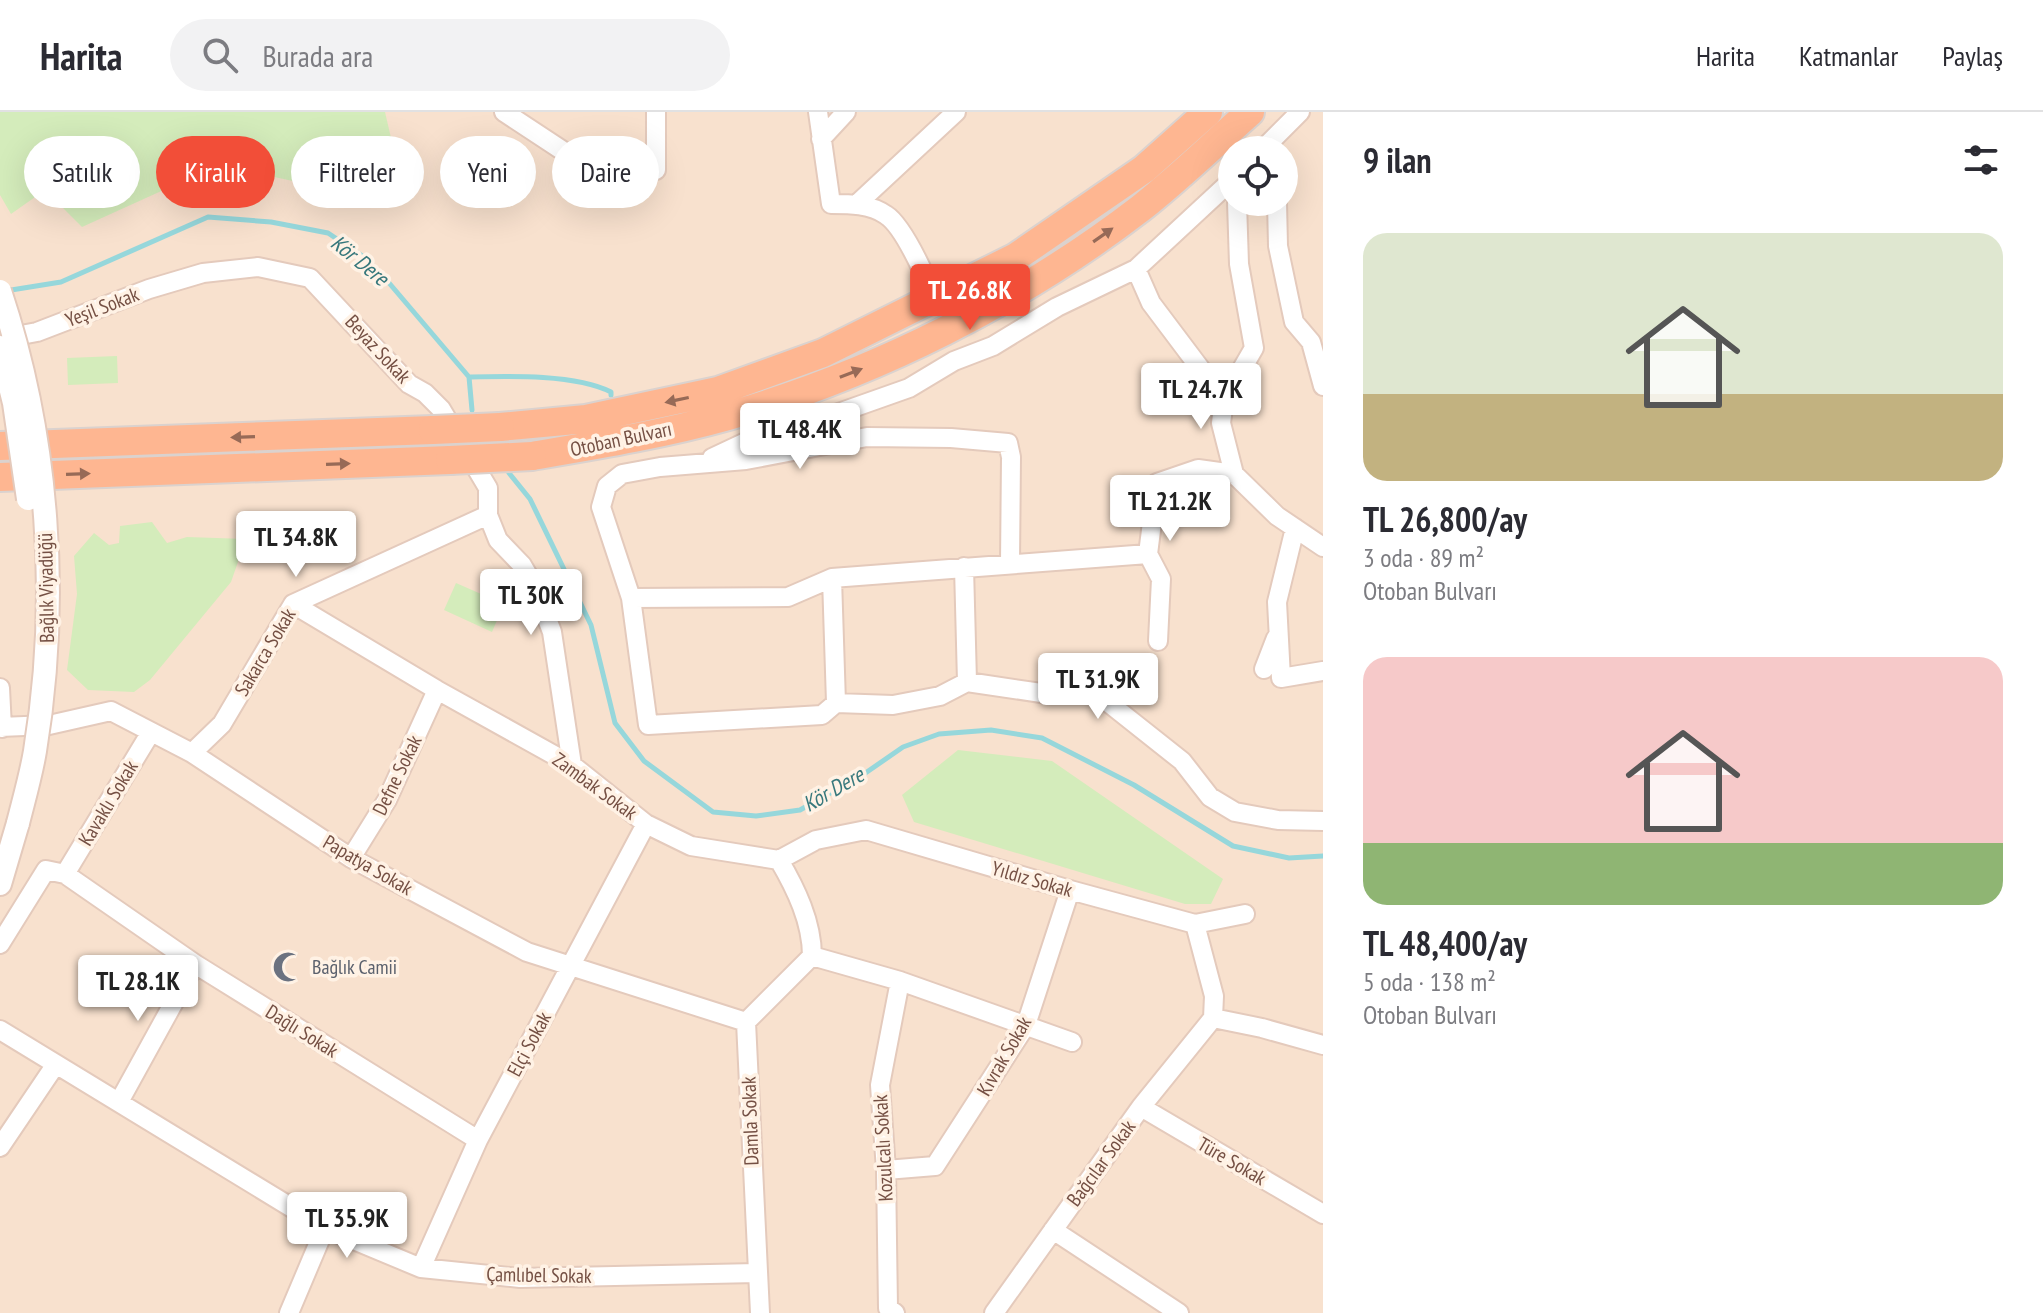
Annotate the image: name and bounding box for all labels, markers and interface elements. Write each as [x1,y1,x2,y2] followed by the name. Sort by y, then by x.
[170,19,730,91] search box
[40,31,122,80] text: Harita
[198,33,242,77] icon: search
[262,36,373,75] text: Burada ara
[1696,37,1755,74] text: Harita
[1799,37,1898,74] text: Katmanlar
[1942,37,2003,74] text: Paylaş
[24,136,140,208] chip: Satılık
[156,136,275,208] chip: Kiralık
[291,136,424,208] chip: Filtreler
[440,136,536,208] chip: Yeni
[552,136,659,208] chip: Daire
[1218,136,1298,216] map controls
[1218,136,1298,216] button: locate
[1363,138,1431,182] text: 9 ilan
[1959,138,2003,182] icon: filters
[326,228,396,293] water label: Kör Dere
[1092,228,1113,243] one-way arrow
[887,264,1053,332] pin: TL 26.8K
[928,273,1012,306] text: TL 26.8K
[62,281,143,333] street label: Yeşil Sokak
[1611,285,1755,429] icon: home
[340,309,416,389] street label: Beyaz Sokak
[1118,363,1284,431] pin: TL 24.7K
[839,366,863,379] one-way arrow
[1159,372,1243,405] text: TL 24.7K
[665,394,690,406] one-way arrow
[717,403,883,471] pin: TL 48.4K
[758,412,842,445] text: TL 48.4K
[568,416,674,462] street label: Otoban Bulvarı
[230,431,255,444] one-way arrow
[326,458,351,471] one-way arrow
[66,468,91,481] one-way arrow
[1087,475,1253,543] pin: TL 21.2K
[1128,484,1212,517] text: TL 21.2K
[1363,497,1527,541] text: TL 26,800/ay
[213,511,379,579] pin: TL 34.8K
[254,520,338,553] text: TL 34.8K
[32,533,60,643] street label: Bağlık Viyadüğü
[1363,541,1484,574] text: 3 oda · 89 m²
[466,569,596,637] pin: TL 30K
[1363,574,1497,607] text: Otoban Bulvarı
[498,578,564,611] text: TL 30K
[229,603,301,701] street label: Sakarca Sokak
[1015,653,1181,721] pin: TL 31.9K
[1056,662,1140,695] text: TL 31.9K
[1611,709,1755,853] icon: home
[366,730,428,819] street label: Defne Sokak
[548,747,643,826] street label: Zambak Sokak
[72,755,144,850] street label: Kavaklı Sokak
[797,759,870,818] water label: Kör Dere
[319,829,418,901] street label: Papatya Sokak
[989,855,1076,903] street label: Yıldız Sokak
[1363,921,1527,965] text: TL 48,400/ay
[271,950,305,984] mosque icon: Bağlık Camii
[312,954,397,980] place label: Bağlık Camii
[55,955,221,1023] pin: TL 28.1K
[96,964,180,997] text: TL 28.1K
[1363,965,1496,998] text: 5 oda · 138 m²
[261,998,343,1064] street label: Dağlı Sokak
[1363,998,1497,1031] text: Otoban Bulvarı
[501,1007,557,1081] street label: Elçi Sokak
[971,1011,1037,1100] street label: Kıvrak Sokak
[735,1076,765,1166] street label: Damla Sokak
[867,1094,899,1202] street label: Kozulcalı Sokak
[1061,1114,1141,1211] street label: Bağcılar Sokak
[1193,1131,1271,1191] street label: Türe Sokak
[264,1192,430,1260] pin: TL 35.9K
[305,1201,389,1234] text: TL 35.9K
[486,1261,592,1289] street label: Çamlıbel Sokak

